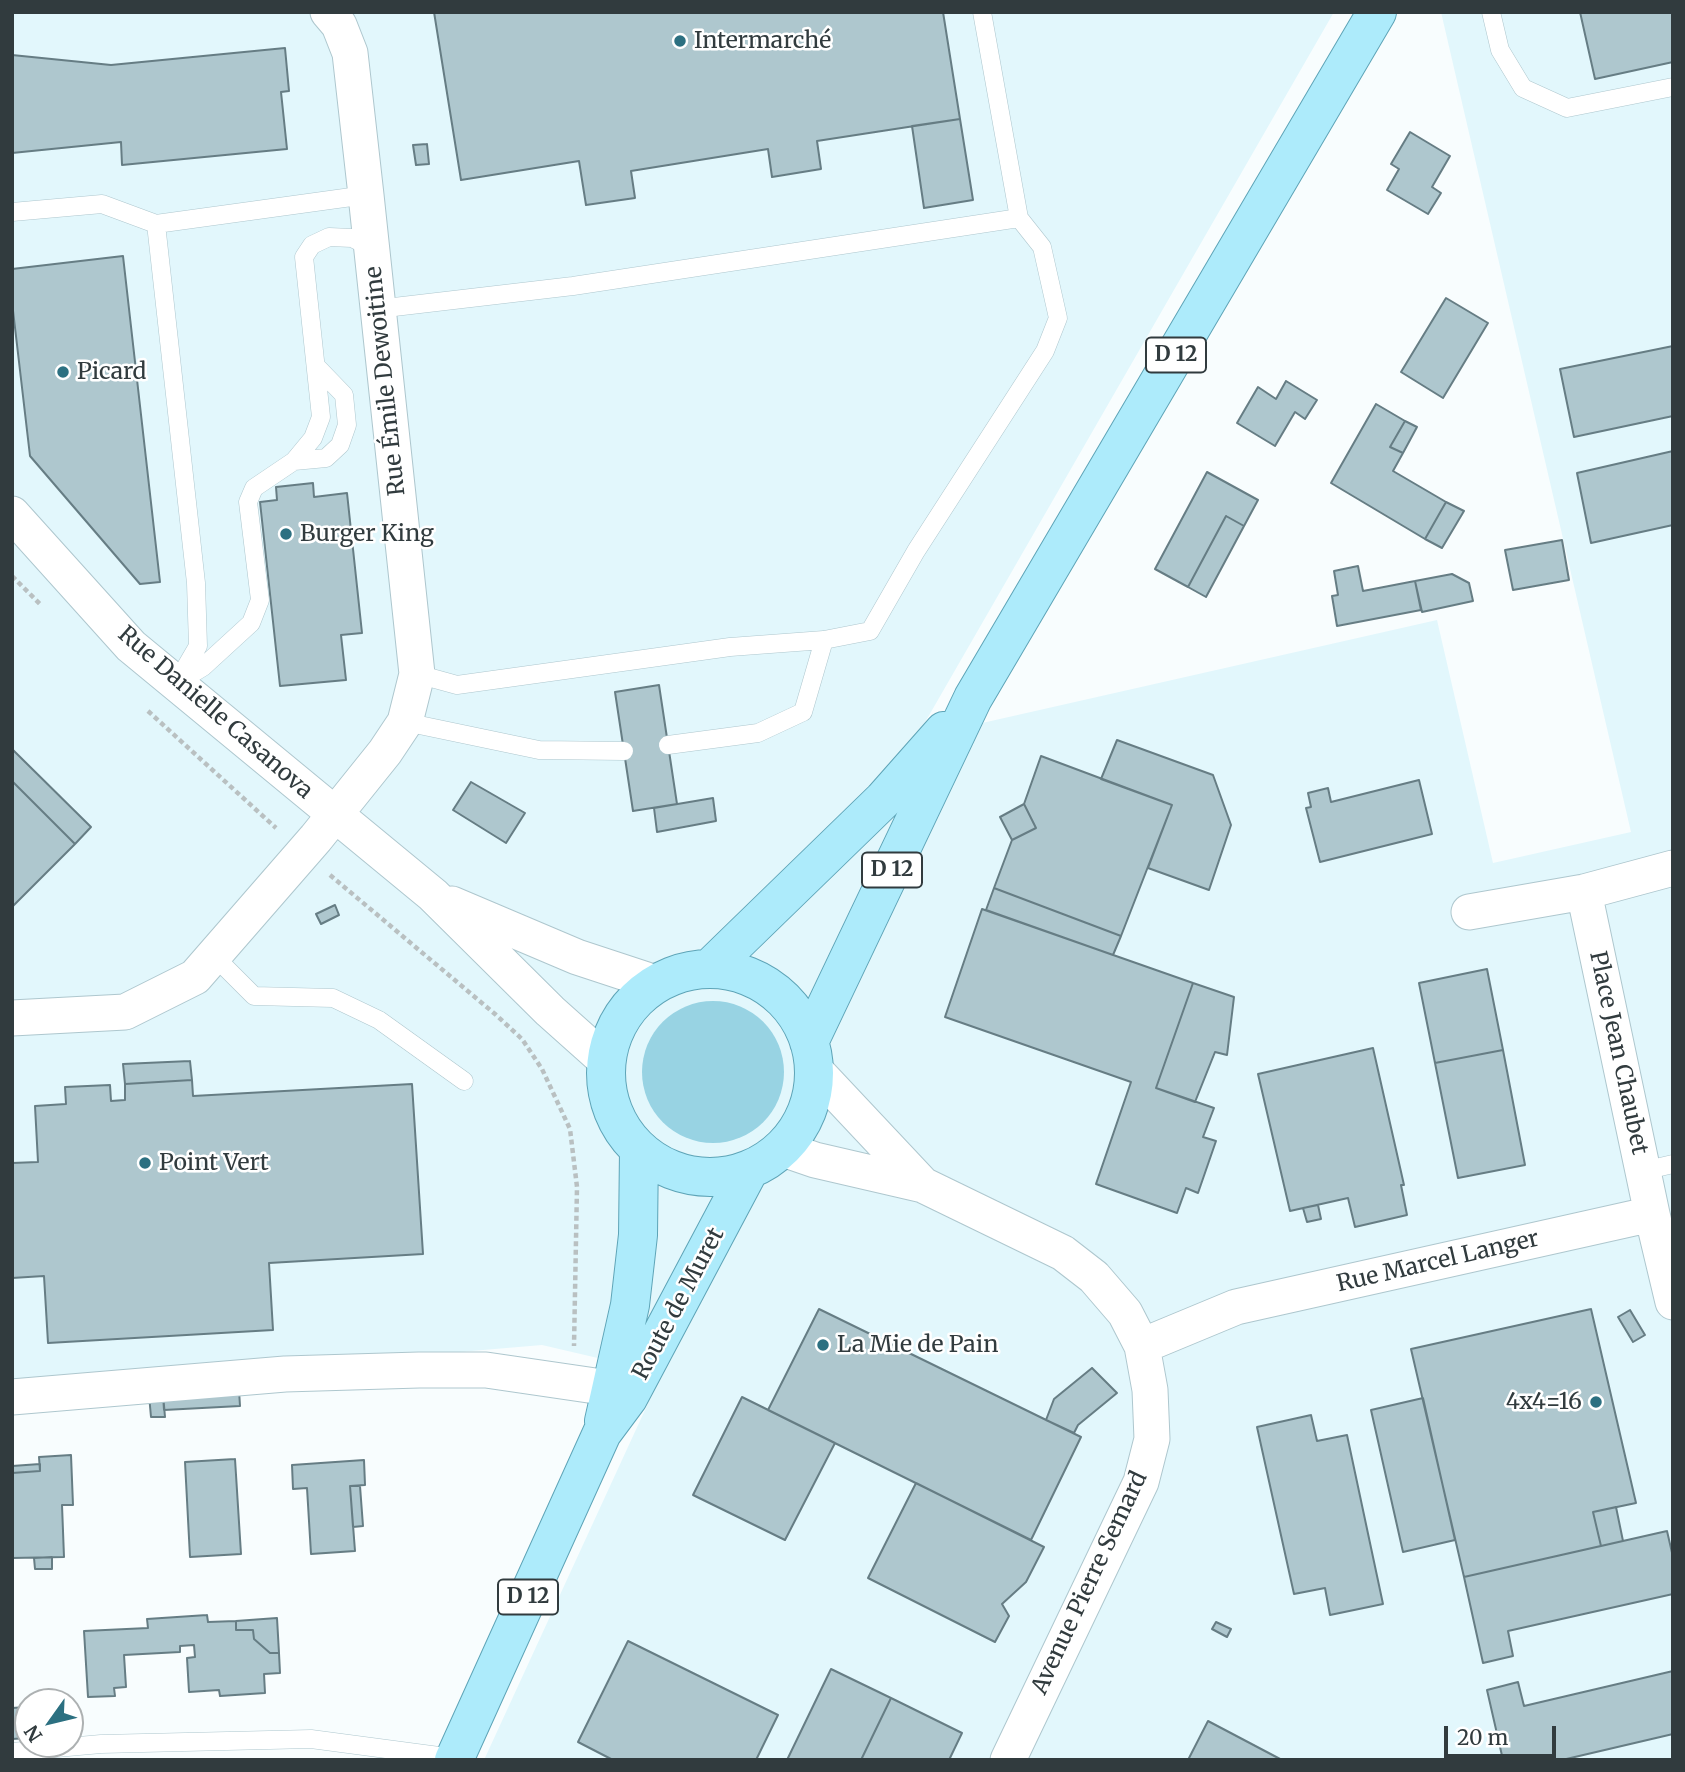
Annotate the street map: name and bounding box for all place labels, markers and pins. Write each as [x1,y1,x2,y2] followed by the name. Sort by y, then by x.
[694,27,831,55] place label: Intermarché
[672,33,688,49] marker: Intermarché
[77,358,146,386] place label: Picard
[55,364,71,380] marker: Picard
[300,520,434,548] place label: Burger King
[278,526,294,542] marker: Burger King
[159,1149,269,1177] place label: Point Vert
[137,1155,153,1171] marker: Point Vert
[837,1331,998,1359] place label: La Mie de Pain
[815,1337,831,1353] marker: La Mie de Pain
[1506,1388,1582,1416] place label: 4x4=16
[1588,1394,1604,1410] marker: 4x4=16

